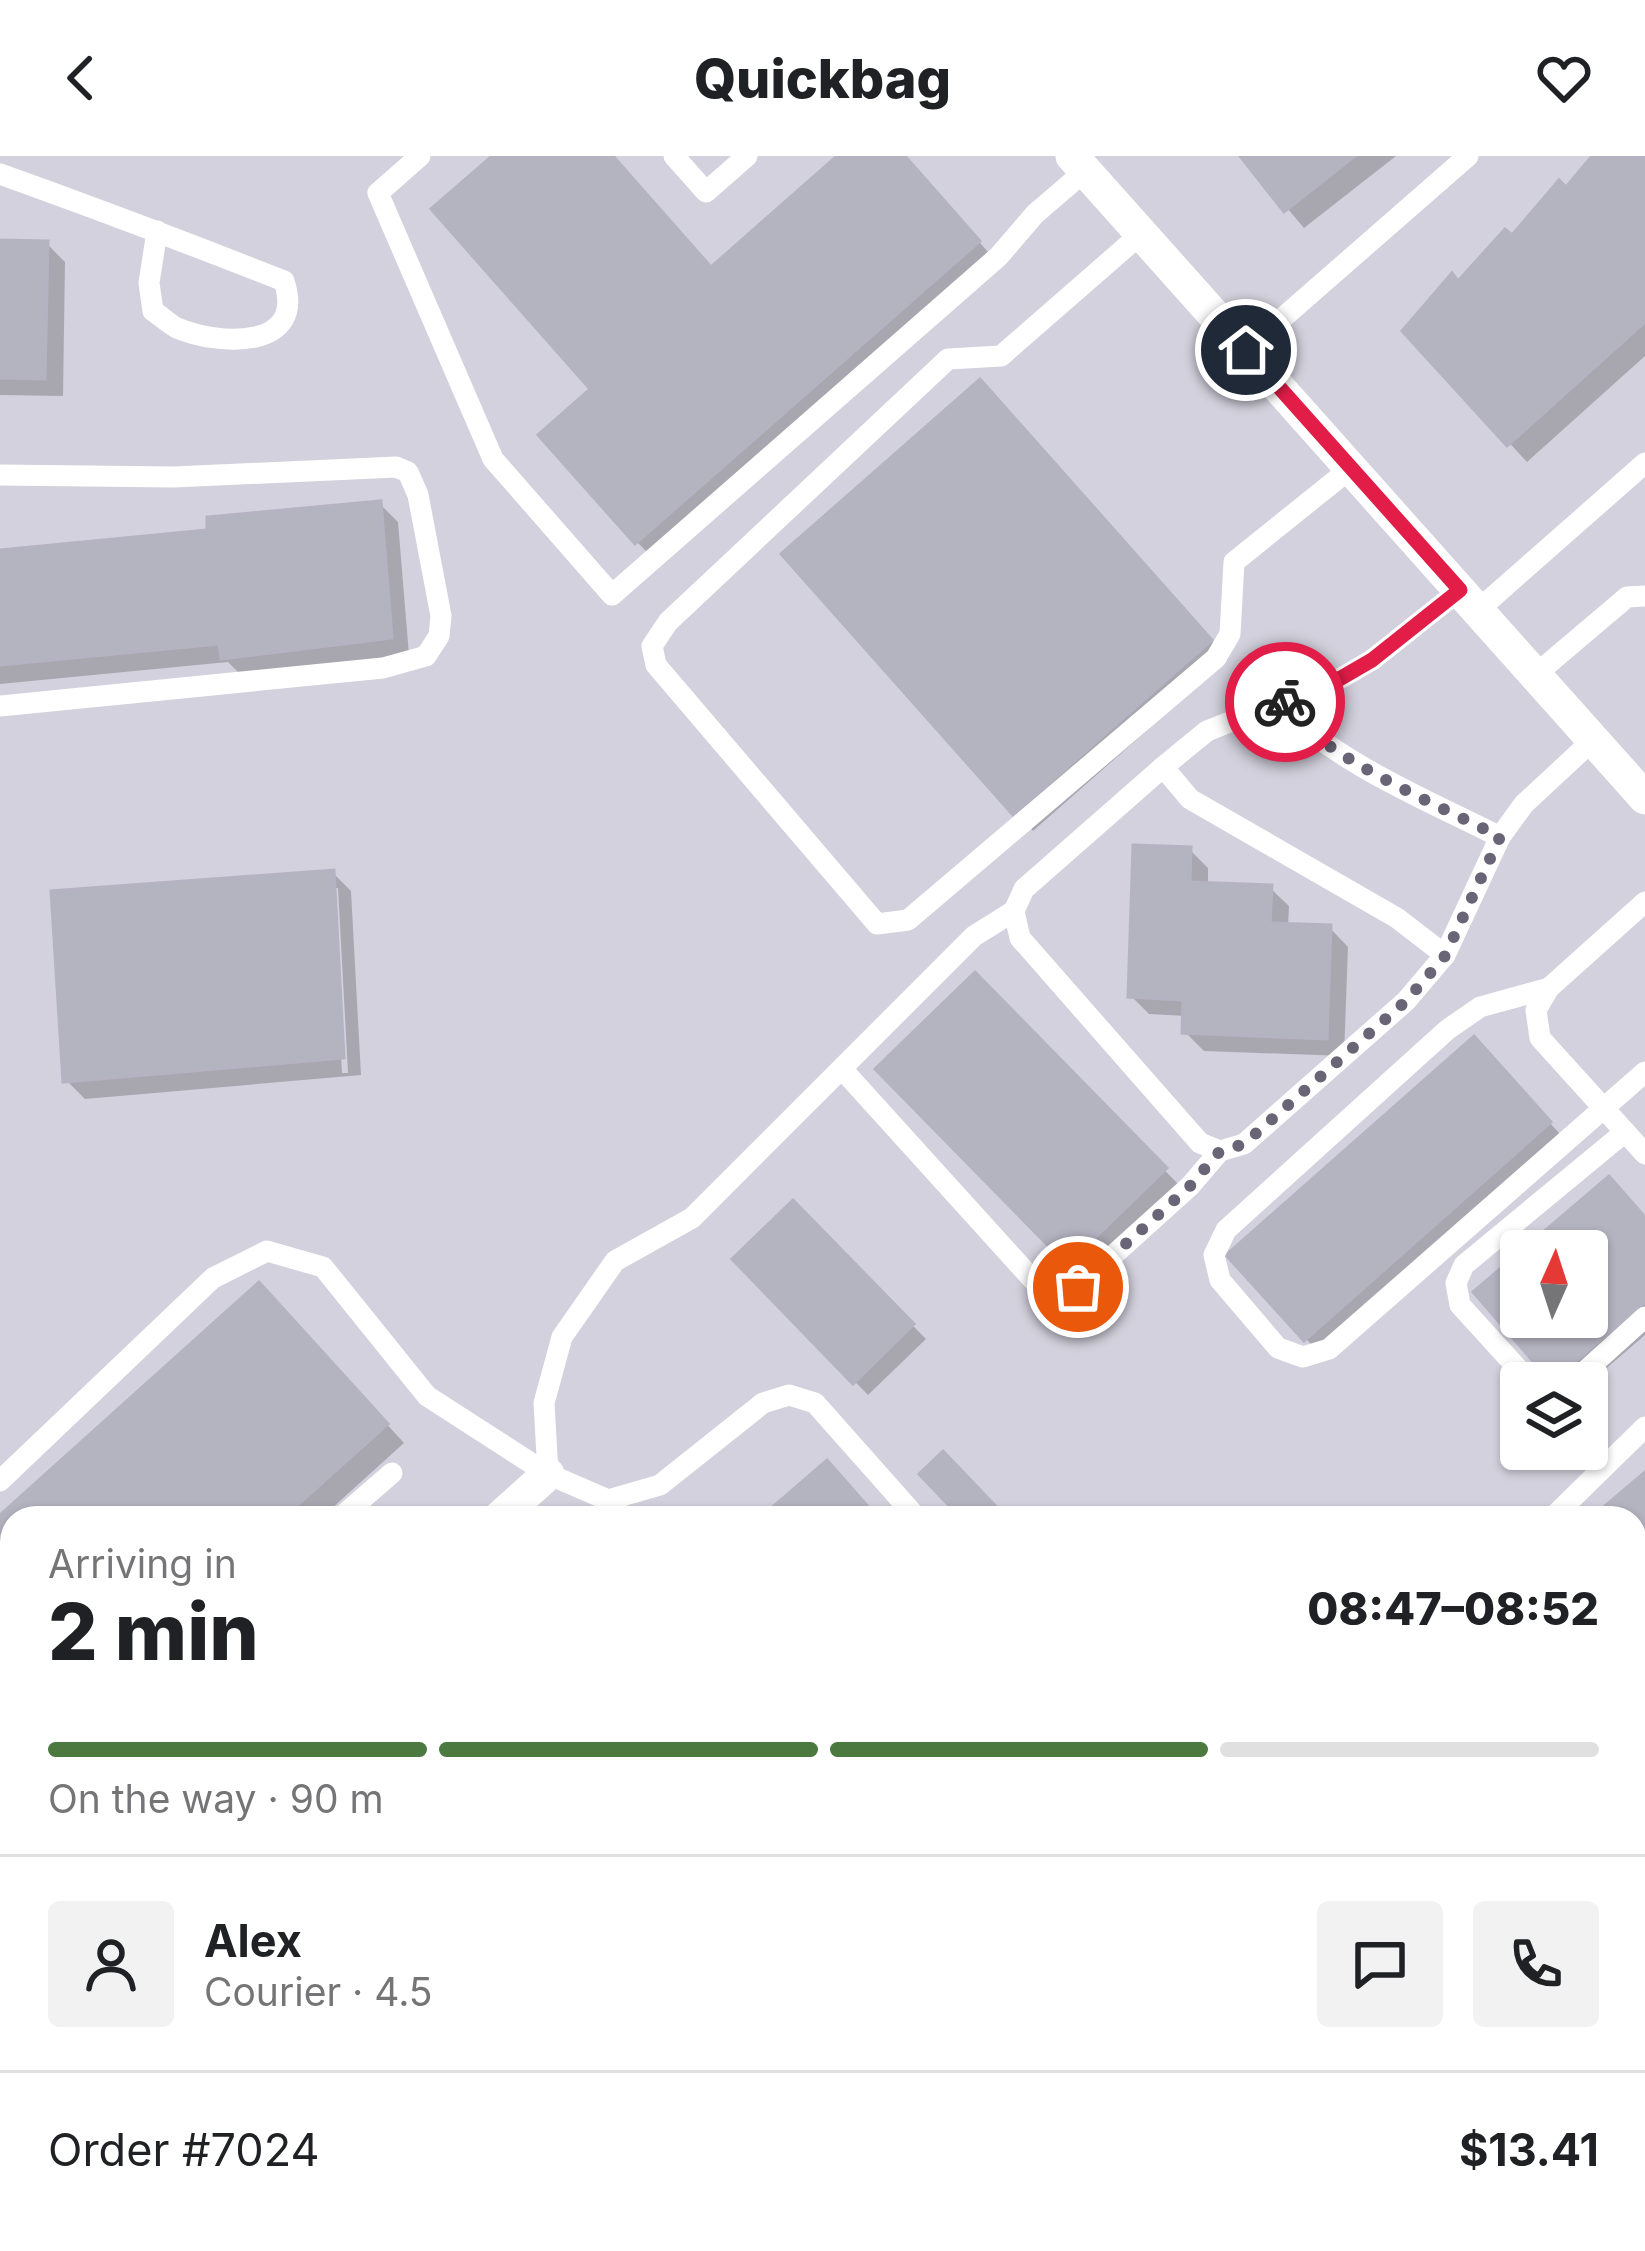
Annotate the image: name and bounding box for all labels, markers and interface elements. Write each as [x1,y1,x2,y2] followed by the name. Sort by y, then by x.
[48,45,114,111] icon: back
[1531,45,1597,111] icon: heart
[694,46,951,111] text: Quickbag
[1195,299,1297,401] pin
[1213,317,1279,383] icon: home
[1225,642,1345,762] courier
[1252,669,1318,735] icon: bike
[1500,1230,1608,1338] north arrow
[1500,1230,1608,1470] map controls
[1027,1236,1129,1338] pin
[1045,1254,1111,1320] icon: bag
[1500,1362,1608,1470] button: layers
[48,1540,237,1587] text: Arriving in
[1307,1581,1599,1636] text: 08:47–08:52
[48,1584,259,1679] text: 2 min
[48,1775,384,1822] text: On the way · 90 m
[48,1901,174,2027] button: person
[1317,1901,1443,2027] button: chat
[1473,1901,1599,2027] button: phone
[204,1913,302,1968] text: Alex
[204,1968,433,2015] text: Courier · 4.5
[48,2122,319,2177] text: Order #7024
[1459,2122,1599,2177] text: $13.41

